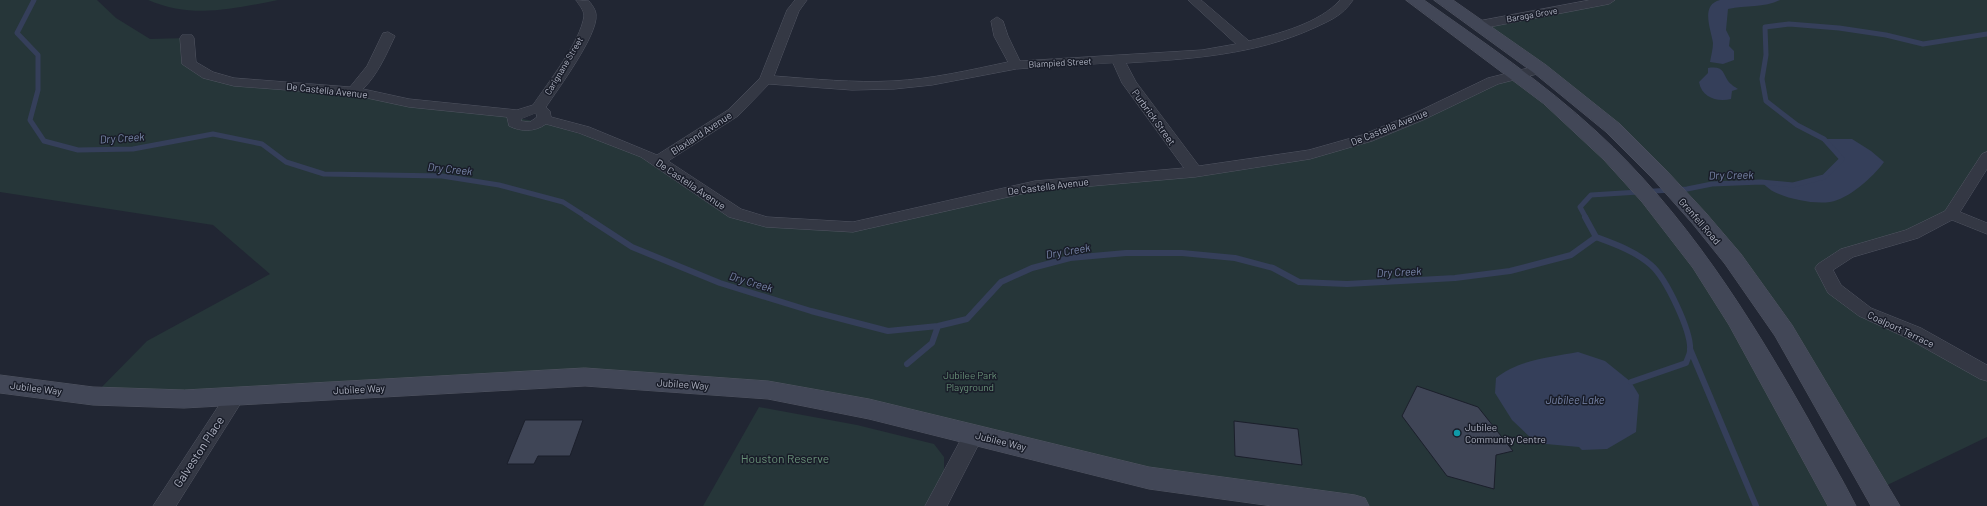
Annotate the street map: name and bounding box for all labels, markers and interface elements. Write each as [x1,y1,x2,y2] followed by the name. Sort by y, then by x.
[1506,5,1558,24] street label: Baraga Grove
[542,35,585,97] street label: Carignane Street
[1028,55,1092,70] street label: Blampied Street
[286,80,368,100] street label: De Castella Avenue
[1130,87,1178,148] street label: Purbrick Street
[1349,106,1429,148] street label: De Castella Avenue
[668,109,734,157] street label: Blaxland Avenue
[99,129,145,146] water label: Dry Creek
[654,156,728,212] street label: De Castella Avenue
[427,160,474,177] water label: Dry Creek
[1708,168,1754,181] water label: Dry Creek
[1007,175,1089,197] street label: De Castella Avenue
[1677,195,1723,247] street label: Grenfell Road
[1045,240,1092,261] water label: Dry Creek
[1376,264,1422,279] water label: Dry Creek
[728,269,775,294] water label: Dry Creek
[1866,308,1936,350] street label: Coalport Terrace
[943,369,997,393] park label: Jubilee Park Playground
[657,376,710,392] street label: Jubilee Way
[9,379,63,397] street label: Jubilee Way
[333,382,386,396] street label: Jubilee Way
[1545,393,1605,406] water label: Jubilee Lake
[170,413,226,490] street label: Galveston Place
[1465,421,1546,445] place label: Jubilee Community Centre
[1452,428,1462,438] marker: Jubilee Community Centre
[974,429,1028,453] street label: Jubilee Way
[741,451,829,465] park label: Houston Reserve

